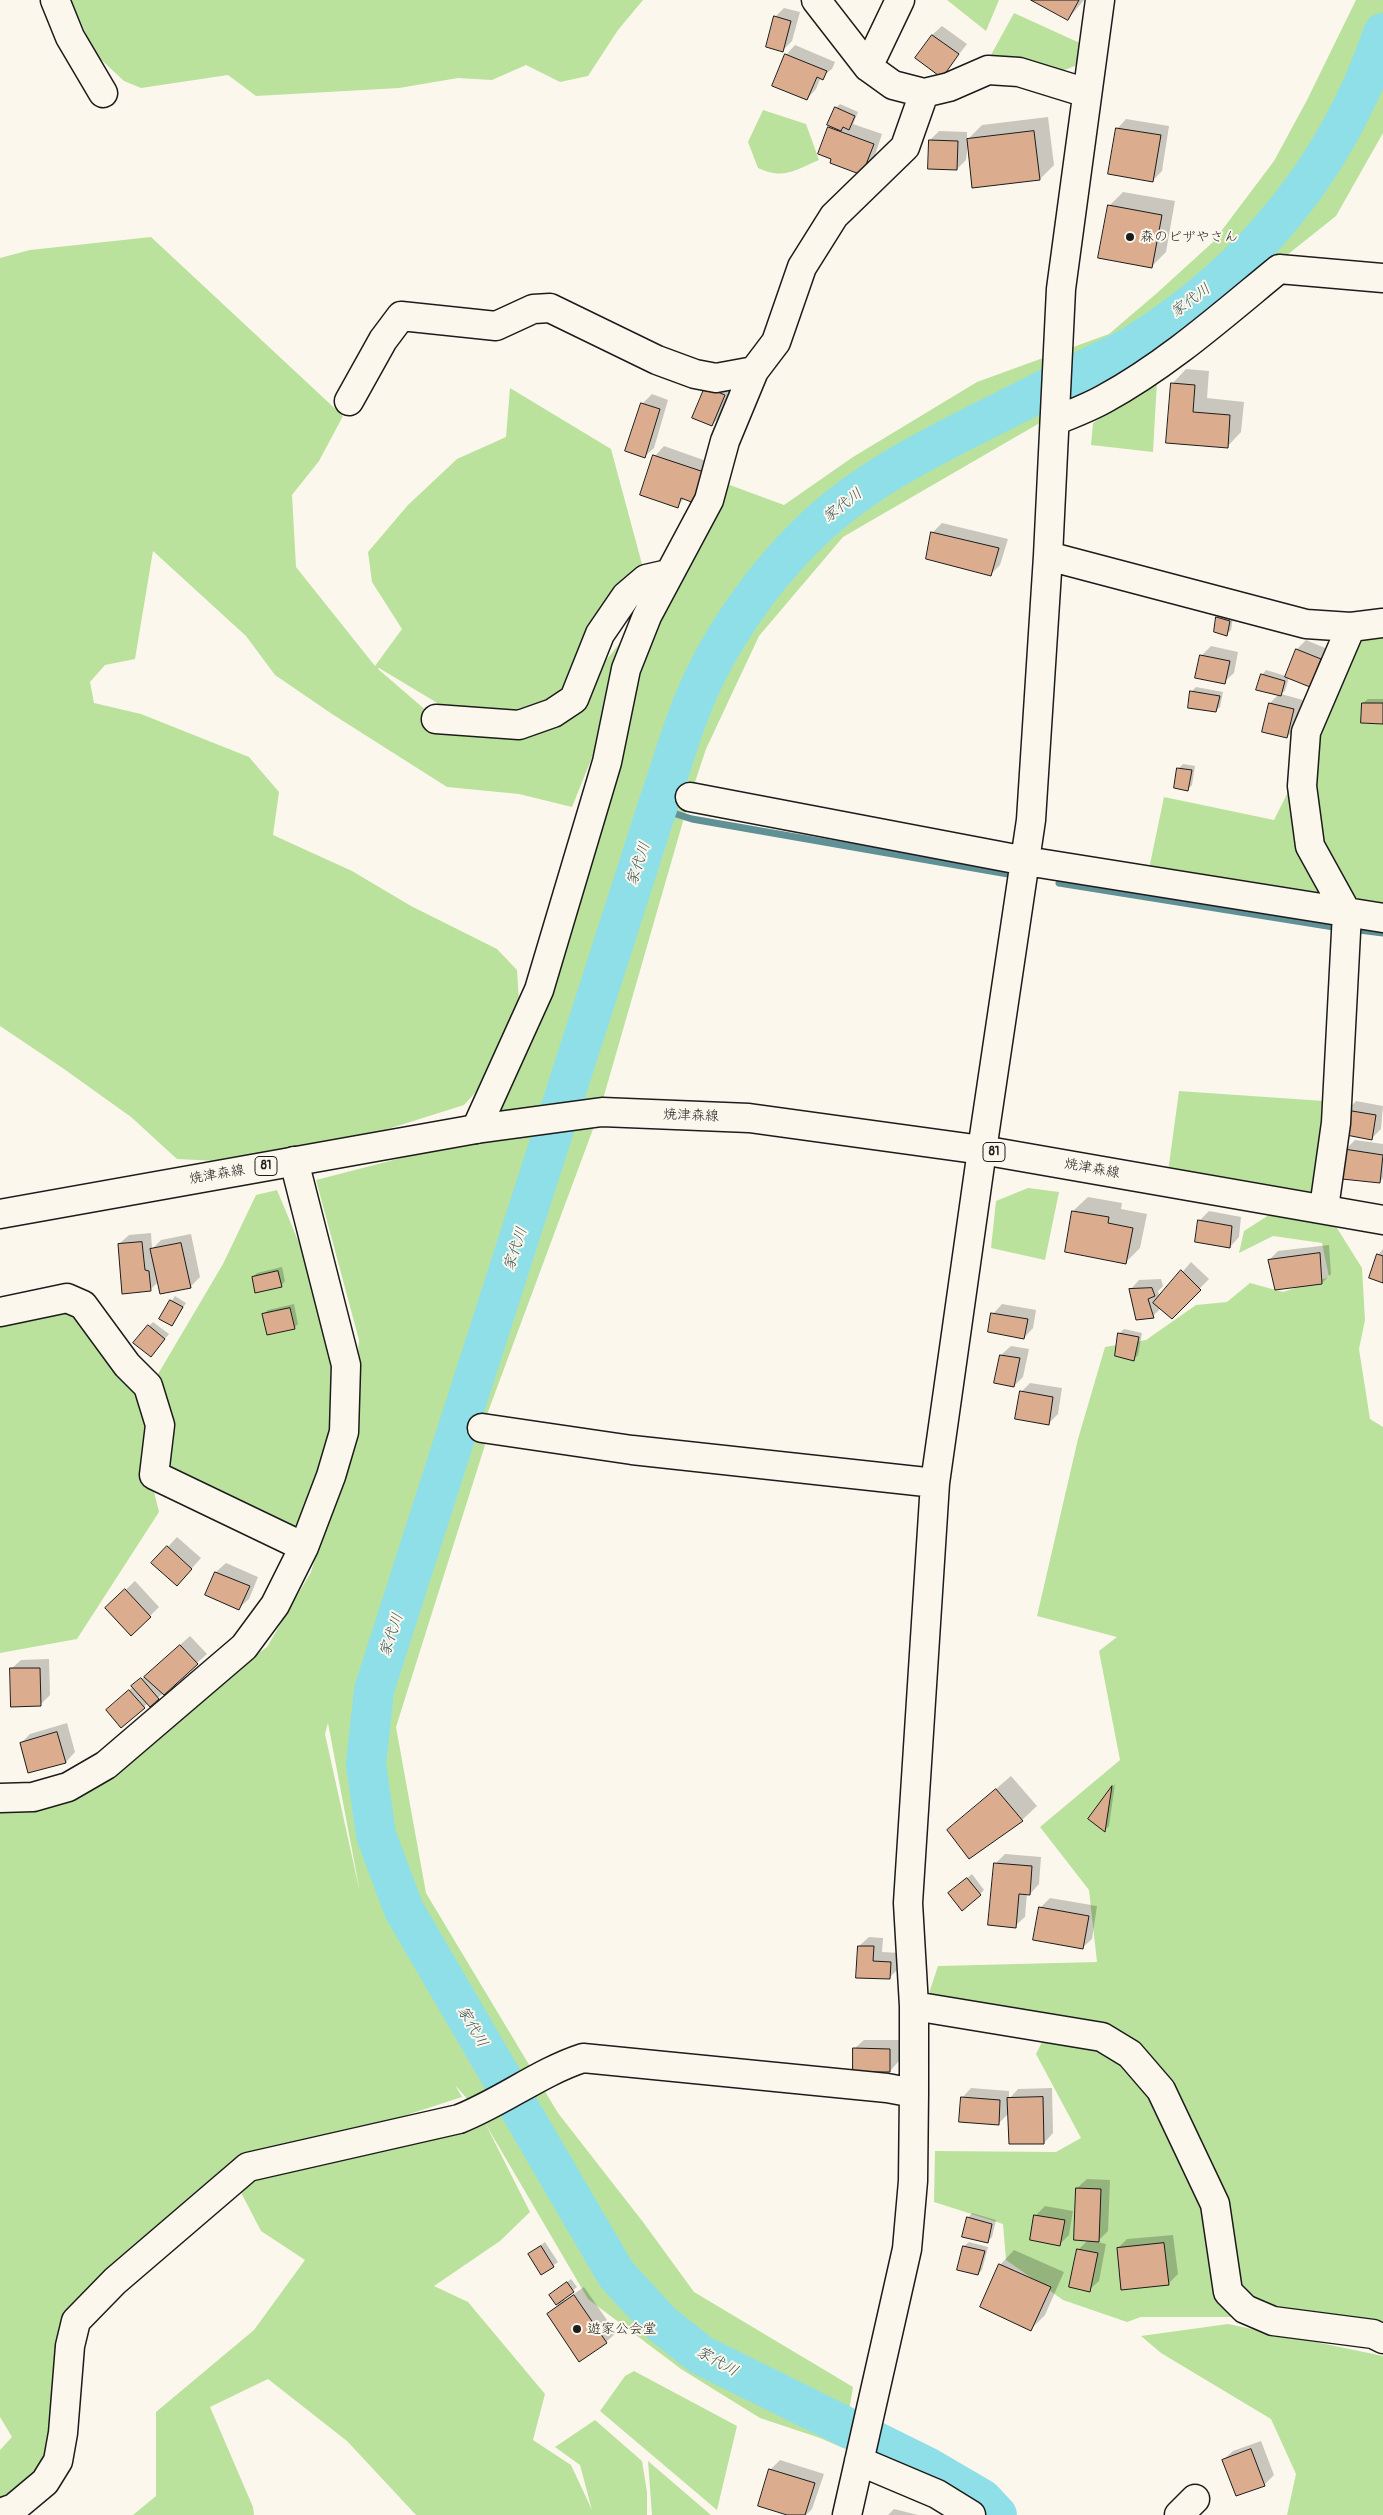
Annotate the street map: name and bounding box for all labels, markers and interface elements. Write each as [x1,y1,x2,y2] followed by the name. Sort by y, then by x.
[1140,229,1238,245] place label: 森のピザやさん
[1124,231,1136,243] marker: 森のピザやさん
[1168,280,1214,322] water label: 家代川
[820,485,866,527] water label: 家代川
[623,840,655,888] water label: 家代川
[663,1107,719,1125] street label: 焼津森線
[983,1142,1005,1162] road number: 81
[255,1156,277,1176] road number: 81
[1063,1156,1121,1182] street label: 焼津森線
[188,1162,246,1188] street label: 焼津森線
[500,1225,532,1273] water label: 家代川
[376,1611,408,1659] water label: 家代川
[453,2003,491,2051] water label: 家代川
[587,2321,657,2337] place label: 遊家公会堂
[571,2323,583,2335] marker: 遊家公会堂
[693,2343,741,2381] water label: 家代川

